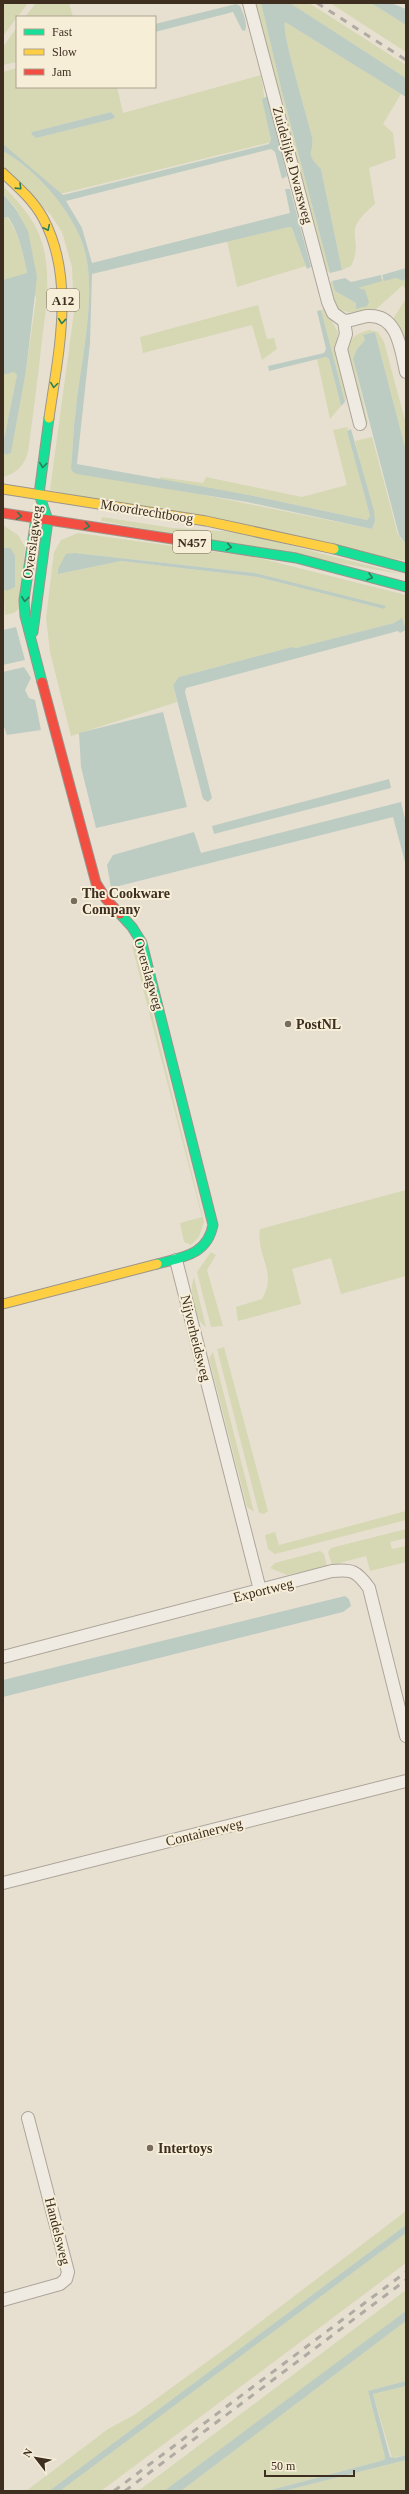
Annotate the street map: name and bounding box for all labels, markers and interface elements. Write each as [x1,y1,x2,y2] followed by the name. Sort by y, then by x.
[16,16,156,88] legend
[52,25,73,39] text: Fast
[52,45,77,59] text: Slow
[52,65,72,79] text: Jam
[270,105,315,225] street label: Zuidelijke Dwarsweg
[14,182,22,190] one-way arrow
[43,223,50,231] one-way arrow
[47,289,79,311] road number: A12
[58,318,67,325] one-way arrow
[50,382,59,388] one-way arrow
[38,462,47,468] one-way arrow
[99,497,195,526] street label: Moordrechtboog
[20,504,45,580] street label: Overslagweg
[16,511,23,520] one-way arrow
[84,521,90,530] one-way arrow
[173,531,211,553] road number: N457
[226,542,232,551] one-way arrow
[367,572,374,580] one-way arrow
[21,595,30,602] one-way arrow
[82,886,170,917] place label: The Cookware Company
[69,896,79,906] marker: The Cookware Company
[131,937,166,1012] street label: Overslagweg
[296,1017,341,1032] place label: PostNL
[283,1019,293,1029] marker: PostNL
[178,1293,214,1383] street label: Nijverheidsweg
[232,1576,295,1605] street label: Exportweg
[164,1816,244,1849] street label: Containerweg
[158,2141,213,2156] place label: Intertoys
[145,2143,155,2153] marker: Intertoys
[42,2196,73,2267] street label: Handelsweg
[16,2438,56,2478] north arrow
[20,2446,35,2459] text: N
[265,2452,354,2478] scale bar
[271,2459,296,2473] text: 50 m

